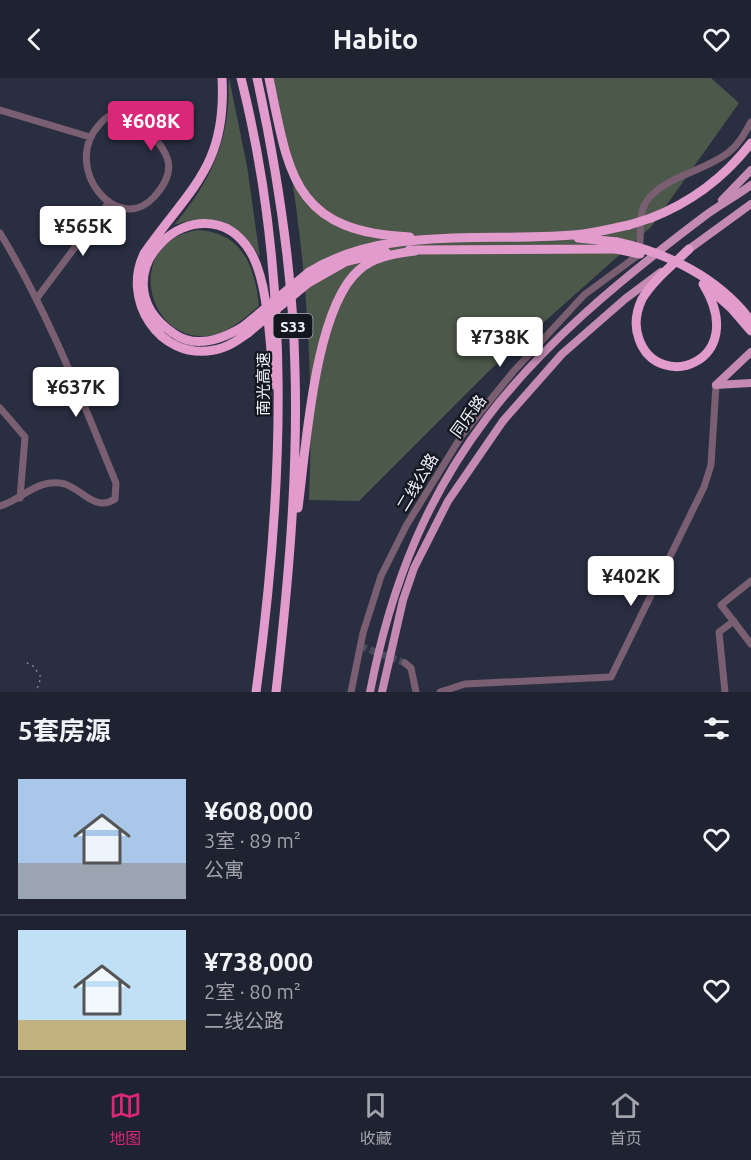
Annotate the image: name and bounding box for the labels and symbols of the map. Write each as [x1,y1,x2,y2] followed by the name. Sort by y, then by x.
[109,101,193,152] pin: ¥608K
[41,206,125,257] pin: ¥565K
[274,314,312,338] road number: S33
[458,317,542,368] pin: ¥738K
[254,352,272,416] street label: 南光高速
[34,367,118,418] pin: ¥637K
[447,391,489,441] street label: 同乐路
[393,450,441,514] street label: 二线公路
[589,556,673,607] pin: ¥402K

